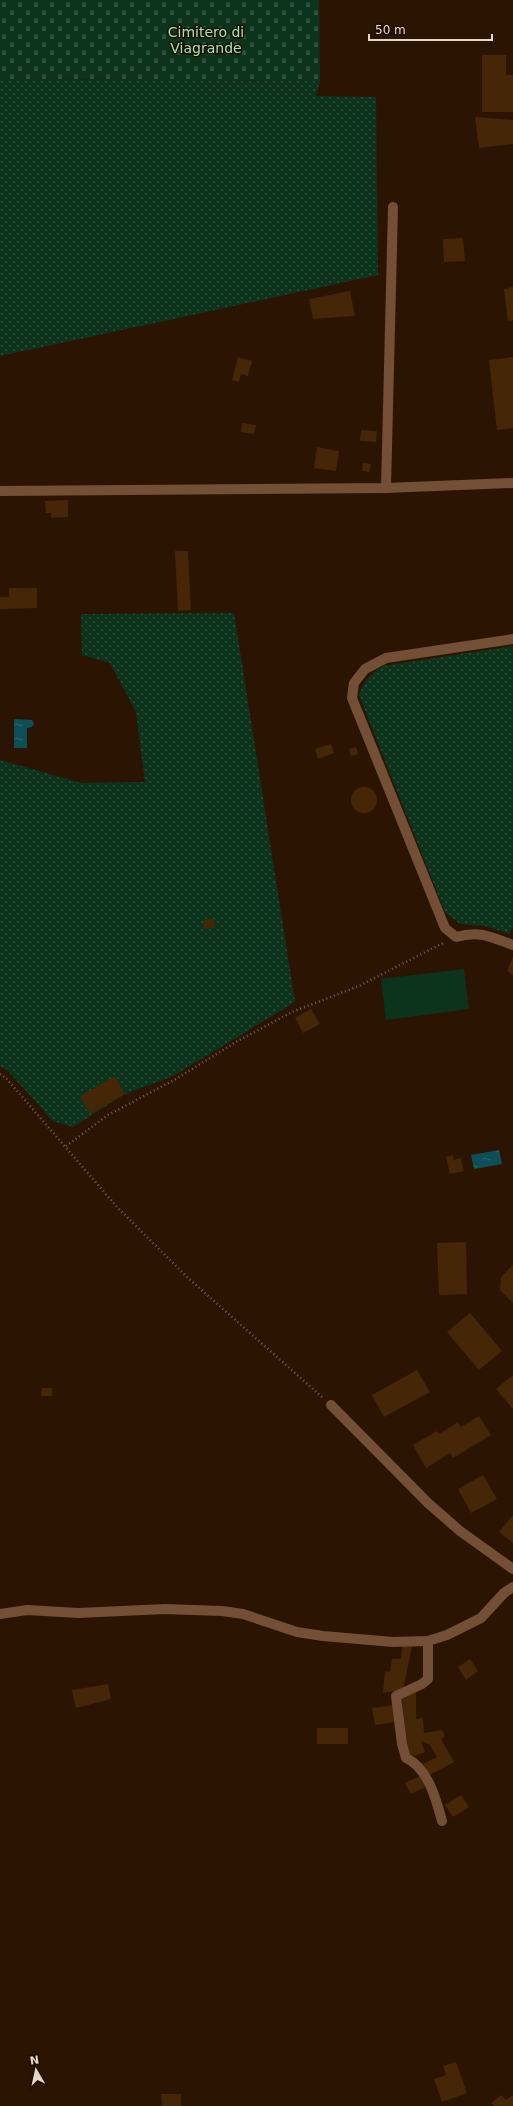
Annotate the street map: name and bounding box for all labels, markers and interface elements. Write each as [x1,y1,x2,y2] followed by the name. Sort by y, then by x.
[369,16,492,42] scale bar
[375,23,406,37] text: 50 m
[168,24,244,56] park label: Cimitero di Viagrande
[16,2050,56,2090] north arrow
[29,2053,40,2068] text: N

